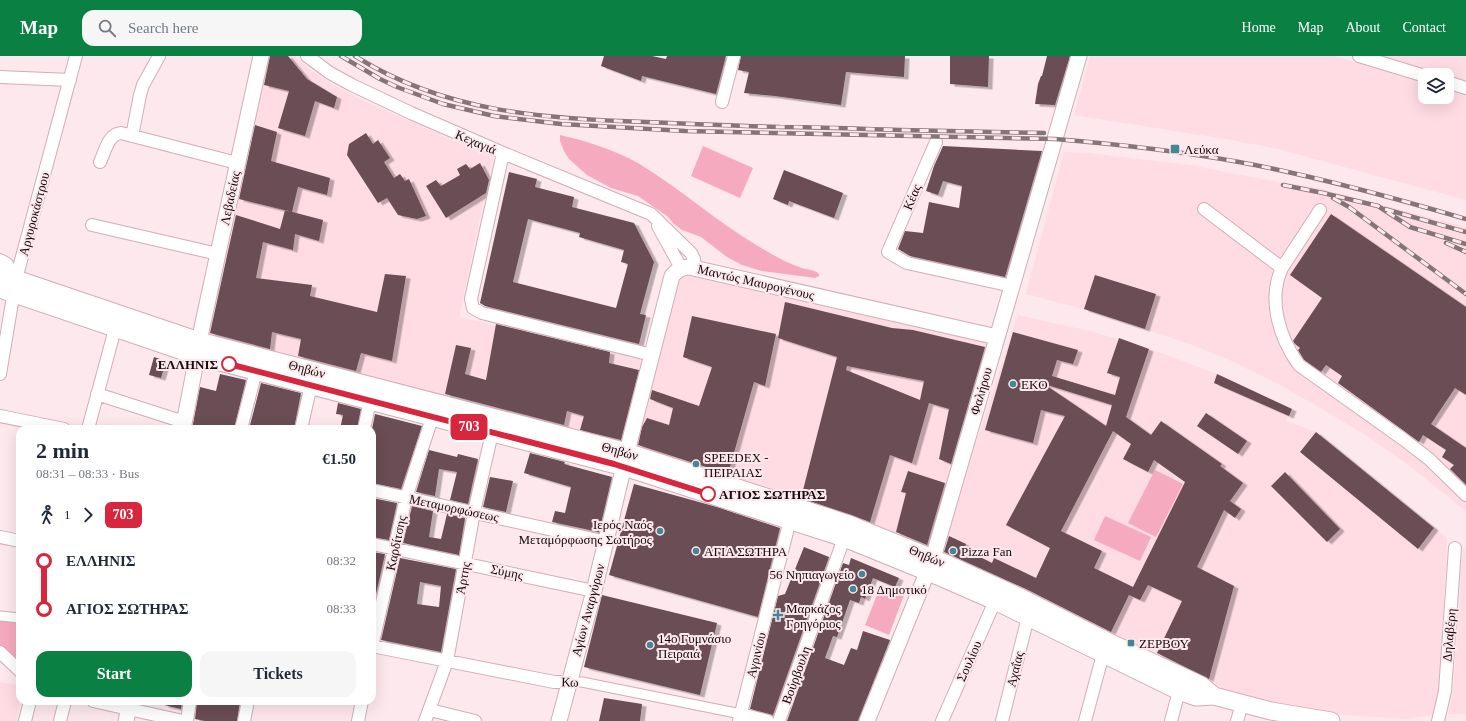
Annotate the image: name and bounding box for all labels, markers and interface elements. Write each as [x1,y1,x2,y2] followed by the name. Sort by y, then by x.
[82,10,362,46] search box
[20,17,58,38] text: Map
[96,17,118,39] icon: search
[128,20,198,36] text: Search here
[1242,20,1276,35] text: Home
[1298,20,1323,35] text: Map
[1345,20,1380,35] text: About
[1402,20,1446,35] text: Contact
[1418,68,1454,104] map controls
[1418,68,1454,104] button: layers
[453,127,499,157] street label: Κεχαγιά
[1184,142,1219,157] place label: Λεύκα
[1169,143,1181,155] marker: Λεύκα
[217,169,243,227] street label: Λεβαδείας
[16,171,52,257] street label: Αργυροκάστρου
[900,181,924,212] street label: Κέας
[696,261,817,303] street label: Μαντώς Μαυρογένους
[221,356,237,372] marker: ΕΛΛΗΝΙΣ
[158,357,218,372] place label: ΕΛΛΗΝΙΣ
[287,357,327,381] street label: Θηβών
[967,366,995,416] street label: Φαλήρου
[1021,377,1048,392] place label: EKO
[1008,379,1018,389] marker: EKO
[446,414,492,440] line badge: 703
[459,419,480,434] text: 703
[36,438,89,463] text: 2 min
[600,439,640,463] street label: Θηβών
[704,450,769,480] place label: SPEEDEX - ΠΕΙΡΑΙΑΣ
[322,451,356,467] text: €1.50
[691,459,701,469] marker: SPEEDEX - ΠΕΙΡΑΙΑΣ
[36,466,139,481] text: 08:31 – 08:33 · Bus
[700,486,716,502] marker: ΑΓΙΟΣ ΣΩΤΗΡΑΣ
[719,487,825,502] place label: ΑΓΙΟΣ ΣΩΤΗΡΑΣ
[408,491,501,525] street label: Μεταμορφώσεως
[36,504,58,526] icon: walk
[77,504,99,526] icon: forward
[64,507,71,522] text: 1
[113,507,134,522] text: 703
[383,513,409,572] street label: Καρδίτσης
[518,517,653,547] place label: Ιερός Ναός Μεταμόρφωσης Σωτήρος
[655,526,665,536] marker: Ιερός Ναός Μεταμόρφωσης Σωτήρος
[907,542,947,570] street label: Θηβών
[704,544,788,559] place label: ΑΓΙΑ ΣΩΤΗΡΑ
[961,544,1012,559] place label: Pizza Fan
[691,546,701,556] marker: ΑΓΙΑ ΣΩΤΗΡΑ
[948,546,958,556] marker: Pizza Fan
[66,553,136,569] text: ΕΛΛΗΝΙΣ
[326,553,356,568] text: 08:32
[452,560,474,596] street label: Άρτης
[489,561,525,583] street label: Σύμης
[568,562,608,658] street label: Αγίων Αναργύρων
[769,567,854,582] place label: 56 Νηπιαγωγείο
[857,569,867,579] marker: 56 Νηπιαγωγείο
[861,582,927,597] place label: 18 Δημοτικό
[848,584,858,594] marker: 18 Δημοτικό
[66,601,189,617] text: ΑΓΙΟΣ ΣΩΤΗΡΑΣ
[326,601,356,616] text: 08:33
[786,601,842,631] place label: Μαρκάζος Γρηγόριος
[1439,607,1459,662] street label: Δηλαβέρη
[773,610,783,620] marker: Μαρκάζος Γρηγόριος
[658,631,731,661] place label: 14ο Γυμνάσιο Πειραιά
[743,631,769,679] street label: Αγρινίου
[1139,636,1190,651] place label: ΖΕΡΒΟΥ
[953,638,985,684] street label: Σουλίου
[1126,638,1136,648] marker: ΖΕΡΒΟΥ
[645,640,655,650] marker: 14ο Γυμνάσιο Πειραιά
[779,644,813,706] street label: Βούρβουλη
[1003,649,1027,688] street label: Αχαΐας
[36,651,192,697] button: Start
[200,651,356,697] button: Tickets
[561,674,579,690] street label: Κω

